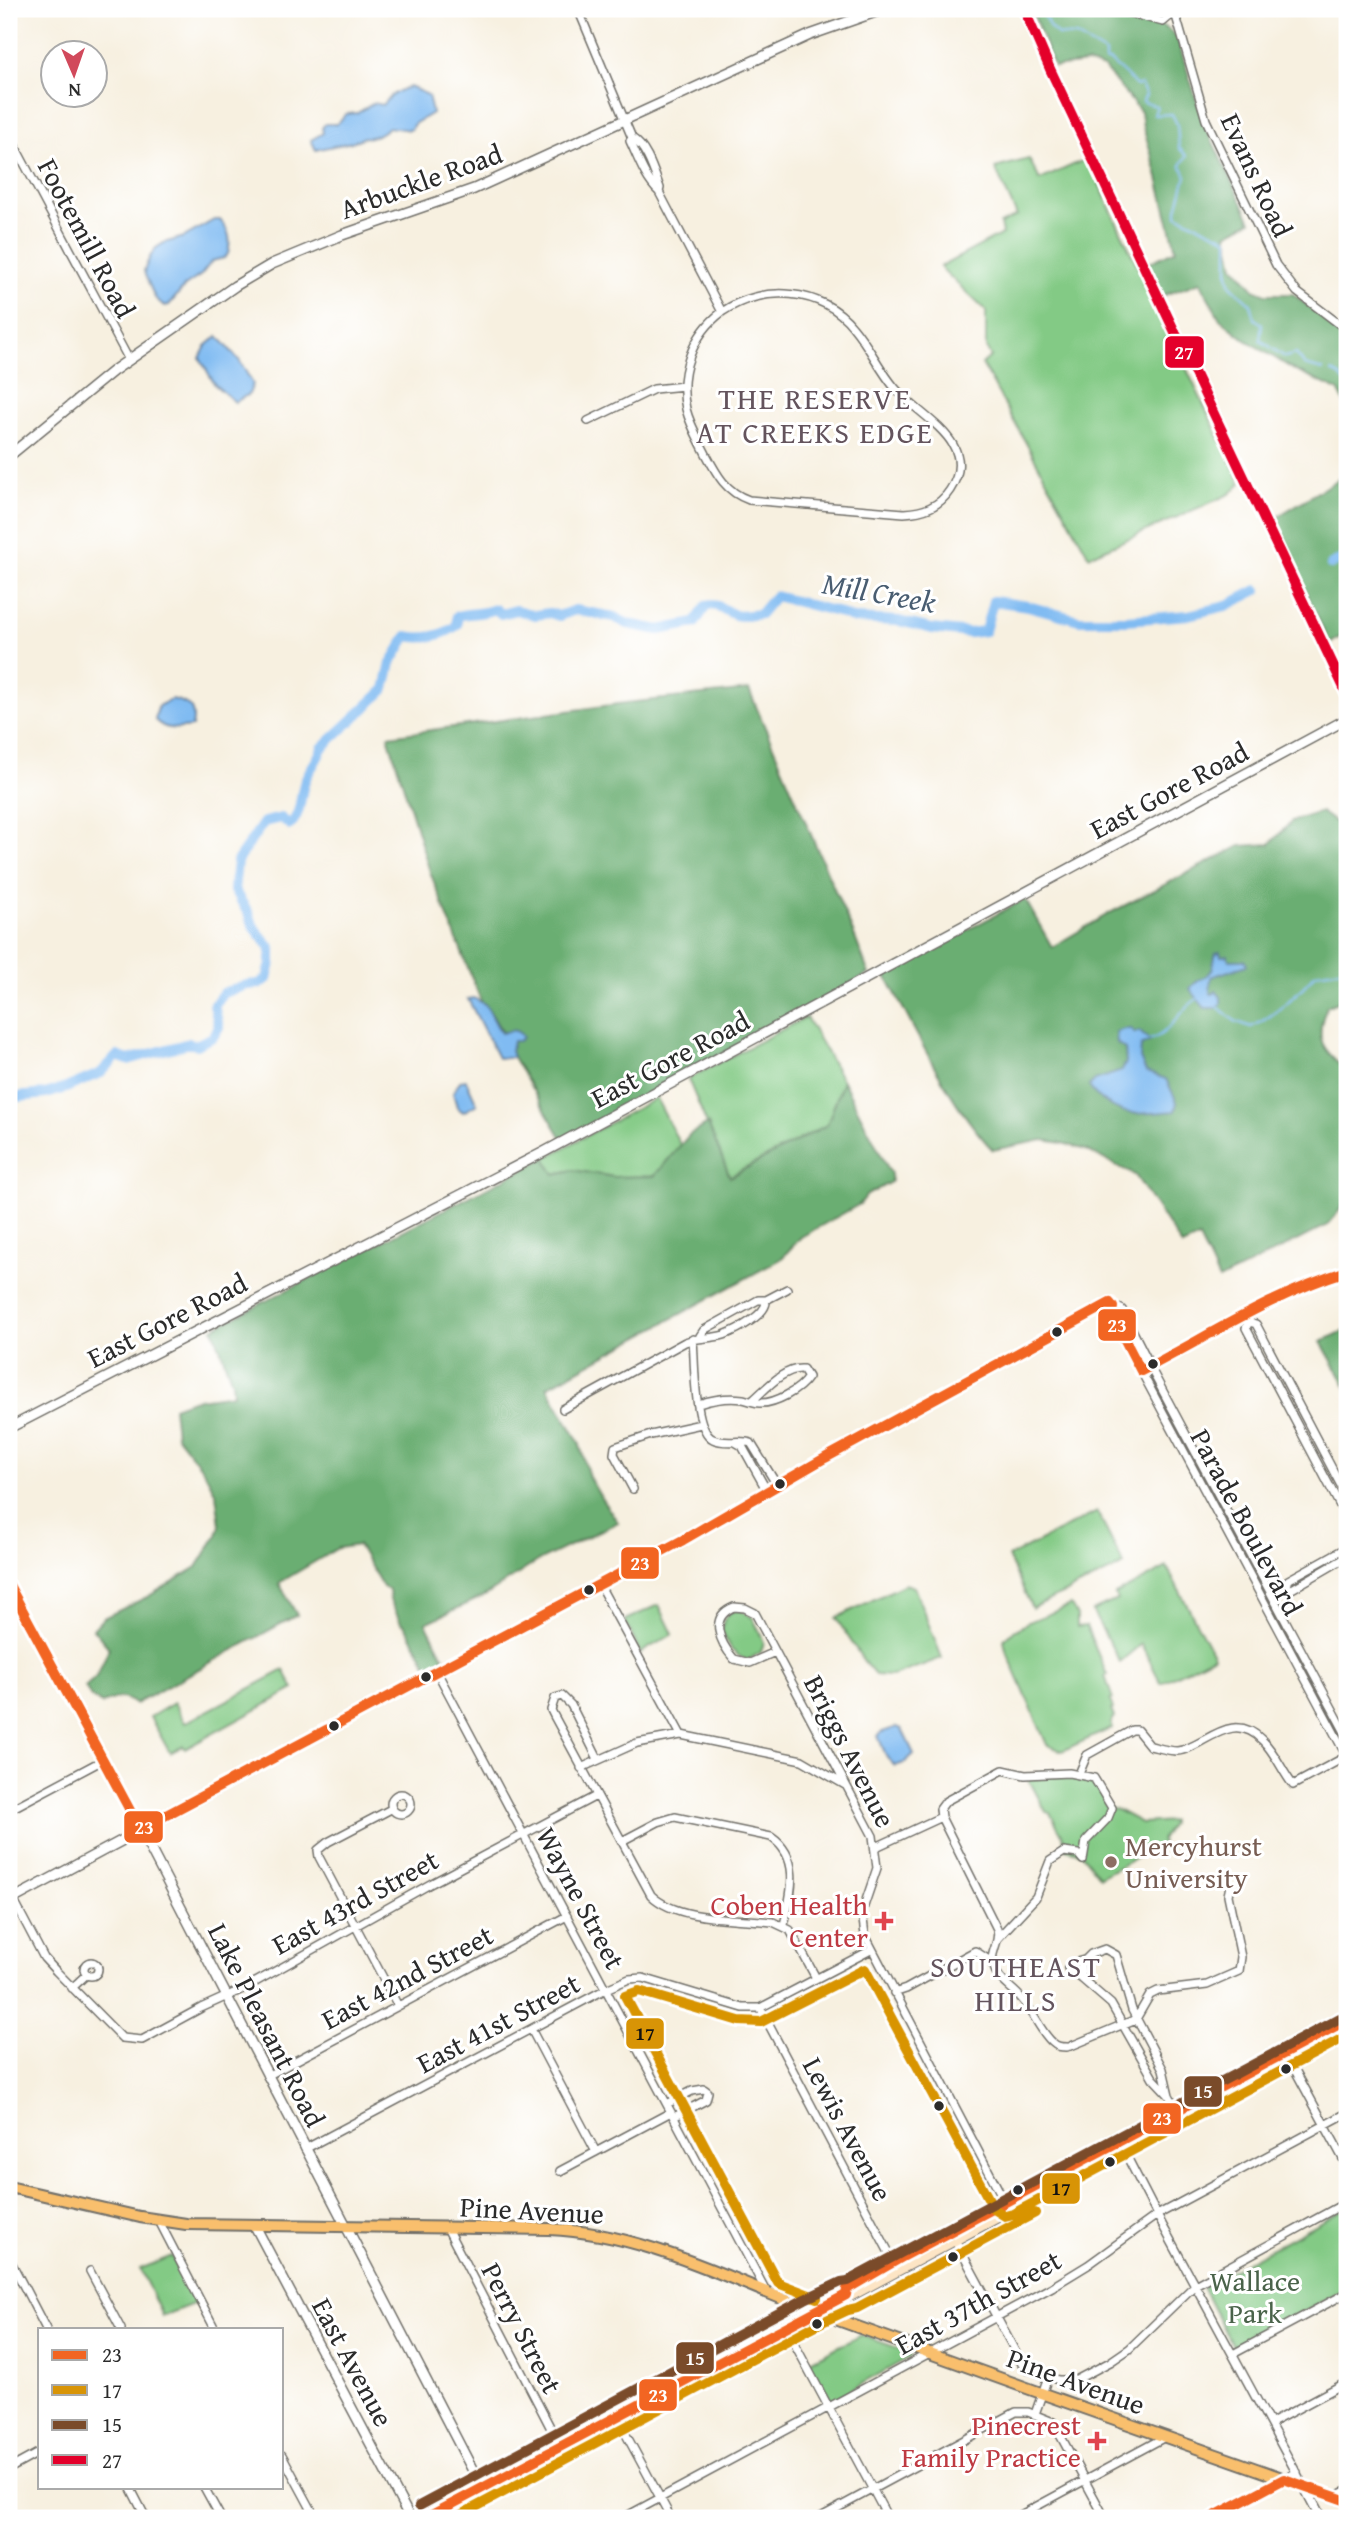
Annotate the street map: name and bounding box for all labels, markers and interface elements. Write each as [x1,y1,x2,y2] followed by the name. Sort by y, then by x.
[38,38,108,108] north arrow
[67,77,81,105] text: N
[1211,106,1304,243] street label: Evans Road
[334,132,508,229] street label: Arbuckle Road
[28,151,147,325] street label: Footemill Road
[1164,335,1205,369] line badge: 27
[1174,338,1194,366] text: 27
[696,376,934,454] district label: THE RESERVE AT CREEKS EDGE
[819,560,940,624] water label: Mill Creek
[1082,731,1255,849] street label: East Gore Road
[583,1000,756,1118] street label: East Gore Road
[80,1262,254,1377] street label: East Gore Road
[1097,1308,1137,1342] line badge: 23
[1107,1311,1127,1339] text: 23
[1050,1325,1064,1339] unlabelled marker
[1146,1357,1160,1371] unlabelled marker
[1181,1421,1314,1622] street label: Parade Boulevard
[773,1477,787,1491] unlabelled marker
[620,1546,660,1580] line badge: 23
[630,1549,650,1577] text: 23
[582,1583,596,1597] unlabelled marker
[794,1667,906,1834] street label: Briggs Avenue
[419,1670,433,1684] unlabelled marker
[327,1719,341,1733] unlabelled marker
[123,1810,164,1844] line badge: 23
[134,1813,154,1841] text: 23
[527,1819,636,1976] street label: Wayne Street
[1125,1825,1262,1898] place label: Mercyhurst University
[264,1839,446,1964] street label: East 43rd Street
[1103,1854,1119,1870] marker: Mercyhurst University
[711,1884,868,1957] place label: Coben Health Center
[874,1911,894,1931] marker: Coben Health Center
[314,1914,500,2039] street label: East 42nd Street
[198,1916,337,2134] street label: Lake Pleasant Road
[930,1944,1102,2022] district label: SOUTHEAST HILLS
[409,1962,587,2083] street label: East 41st Street
[625,2017,665,2050] line badge: 17
[635,2019,655,2047] text: 17
[793,2049,904,2208] street label: Lewis Avenue
[1279,2062,1293,2076] unlabelled marker
[1183,2075,1223,2108] line badge: 15
[1193,2077,1213,2105] text: 15
[932,2099,946,2113] unlabelled marker
[1142,2102,1182,2135] line badge: 23
[1152,2104,1172,2132] text: 23
[1103,2155,1117,2169] unlabelled marker
[1041,2172,1081,2205] line badge: 17
[1051,2174,1071,2202] text: 17
[1011,2183,1025,2197] unlabelled marker
[459,2185,605,2234] street label: Pine Avenue
[887,2239,1068,2364] street label: East 37th Street
[946,2250,960,2264] unlabelled marker
[472,2255,573,2401] street label: Perry Street
[1210,2260,1300,2333] park label: Wallace Park
[302,2290,405,2433] street label: East Avenue
[810,2317,824,2331] unlabelled marker
[38,2328,284,2488] legend
[1002,2337,1151,2424] street label: Pine Avenue
[102,2339,122,2370] text: 23
[675,2341,715,2375] line badge: 15
[685,2344,705,2372] text: 15
[102,2375,122,2406] text: 17
[638,2378,678,2412] line badge: 23
[648,2381,668,2409] text: 23
[901,2404,1081,2477] place label: Pinecrest Family Practice
[102,2409,122,2440] text: 15
[1087,2431,1107,2451] marker: Pinecrest Family Practice
[102,2445,122,2476] text: 27

